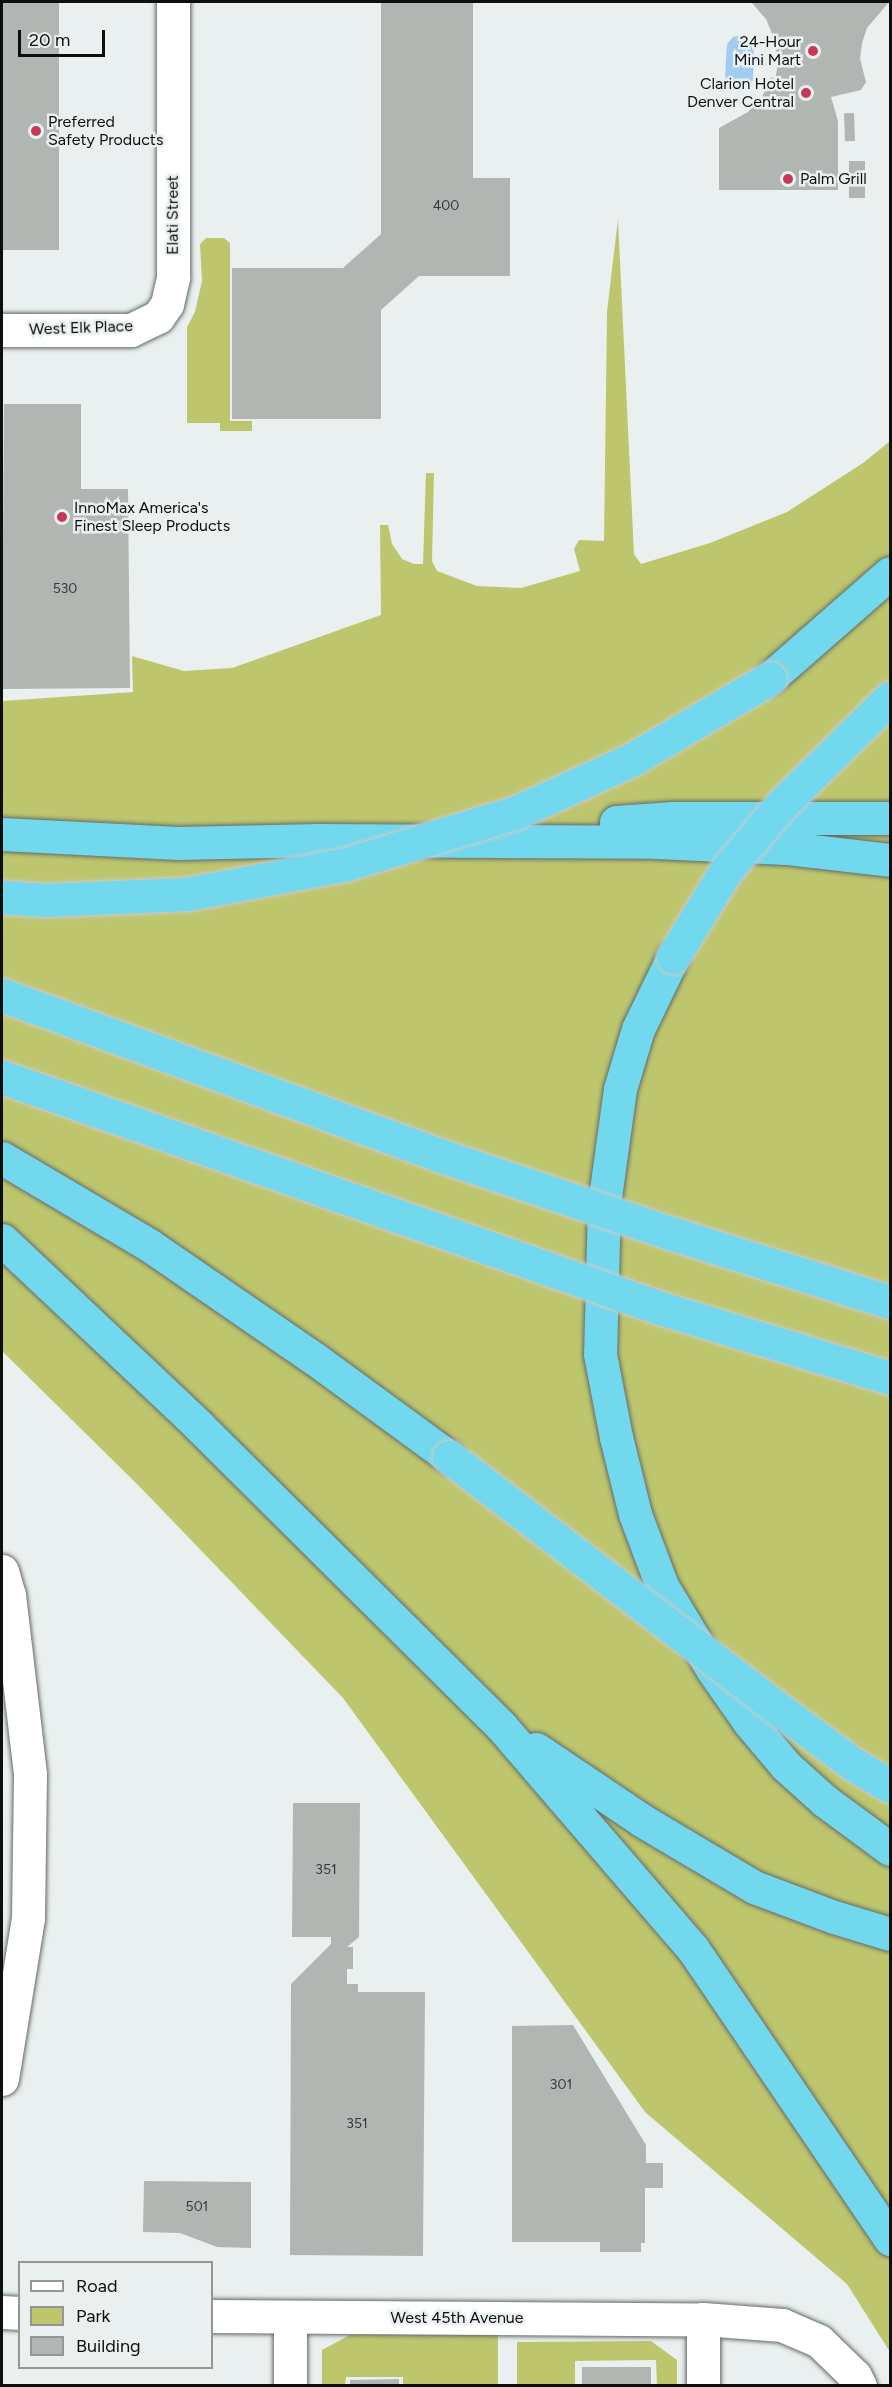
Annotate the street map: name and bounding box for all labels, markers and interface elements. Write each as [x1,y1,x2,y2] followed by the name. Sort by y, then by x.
[21,18,108,56] scale bar
[29,29,70,51] text: 20 m
[734,32,801,70] place label: 24-Hour Mini Mart
[806,44,820,58] marker: 24-Hour Mini Mart
[687,74,794,112] place label: Clarion Hotel Denver Central
[799,86,813,100] marker: Clarion Hotel Denver Central
[48,112,163,150] place label: Preferred Safety Products
[29,124,43,138] marker: Preferred Safety Products
[800,169,867,189] place label: Palm Grill
[781,172,795,186] marker: Palm Grill
[163,175,183,255] street label: Elati Street
[433,198,459,214] house number: 400
[29,317,133,339] street label: West Elk Place
[74,498,230,536] place label: InnoMax America's Finest Sleep Products
[55,510,69,524] marker: InnoMax America's Finest Sleep Products
[53,581,77,597] house number: 530
[315,1862,337,1878] house number: 351
[550,2077,572,2093] house number: 301
[346,2116,368,2132] house number: 351
[186,2199,208,2215] house number: 501
[18,2261,213,2369] legend
[76,2275,117,2297] text: Road
[76,2305,110,2327] text: Park
[390,2308,524,2328] street label: West 45th Avenue
[76,2335,141,2357] text: Building

